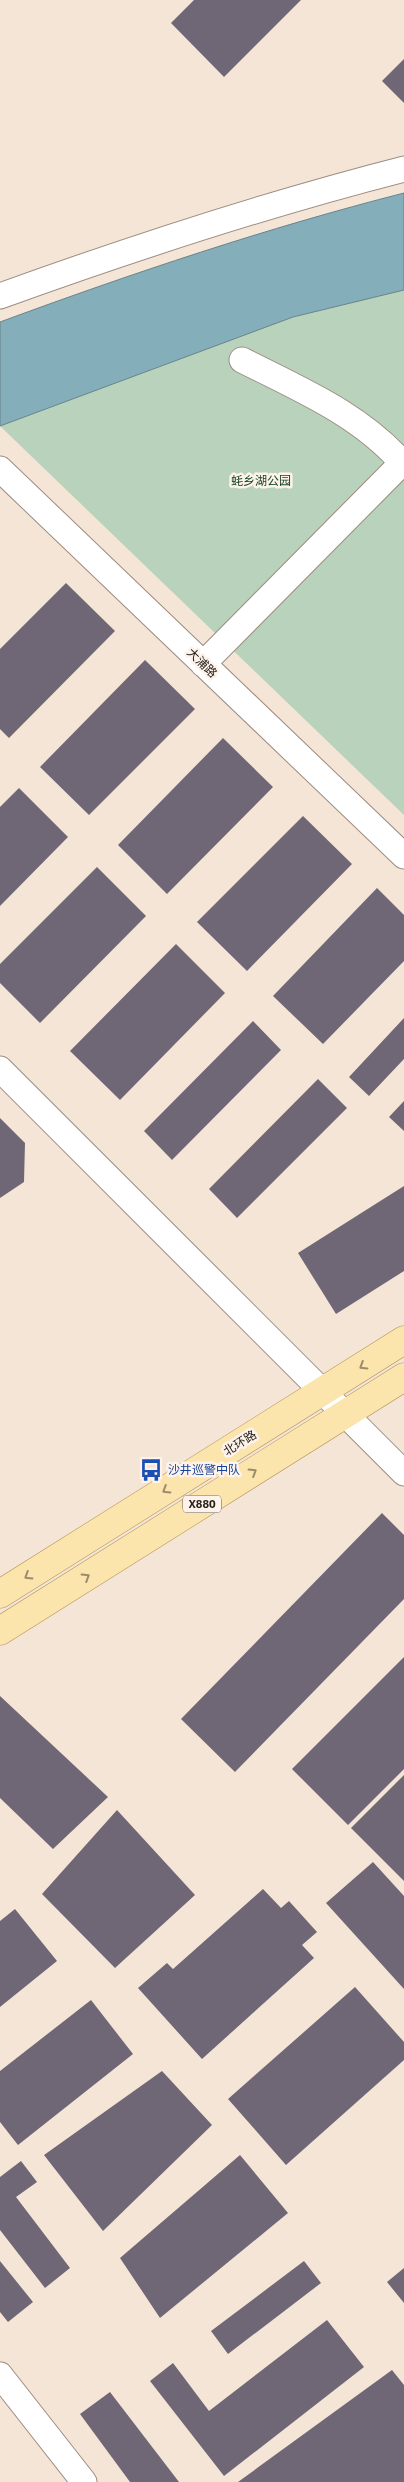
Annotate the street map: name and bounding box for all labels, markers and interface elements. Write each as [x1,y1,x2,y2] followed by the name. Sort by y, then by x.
[231,473,291,488] park label: 蚝乡湖公园
[184,645,221,681] street label: 大浦路
[359,1359,368,1369] one-way arrow
[220,1427,259,1458] street label: 北环路
[138,1457,164,1483] bus stop icon: 沙井巡警中队
[168,1462,240,1477] place label: 沙井巡警中队
[247,1468,256,1478] one-way arrow
[162,1483,171,1493] one-way arrow
[183,1496,221,1512] road number: X880
[25,1570,34,1580] one-way arrow
[80,1573,89,1583] one-way arrow

